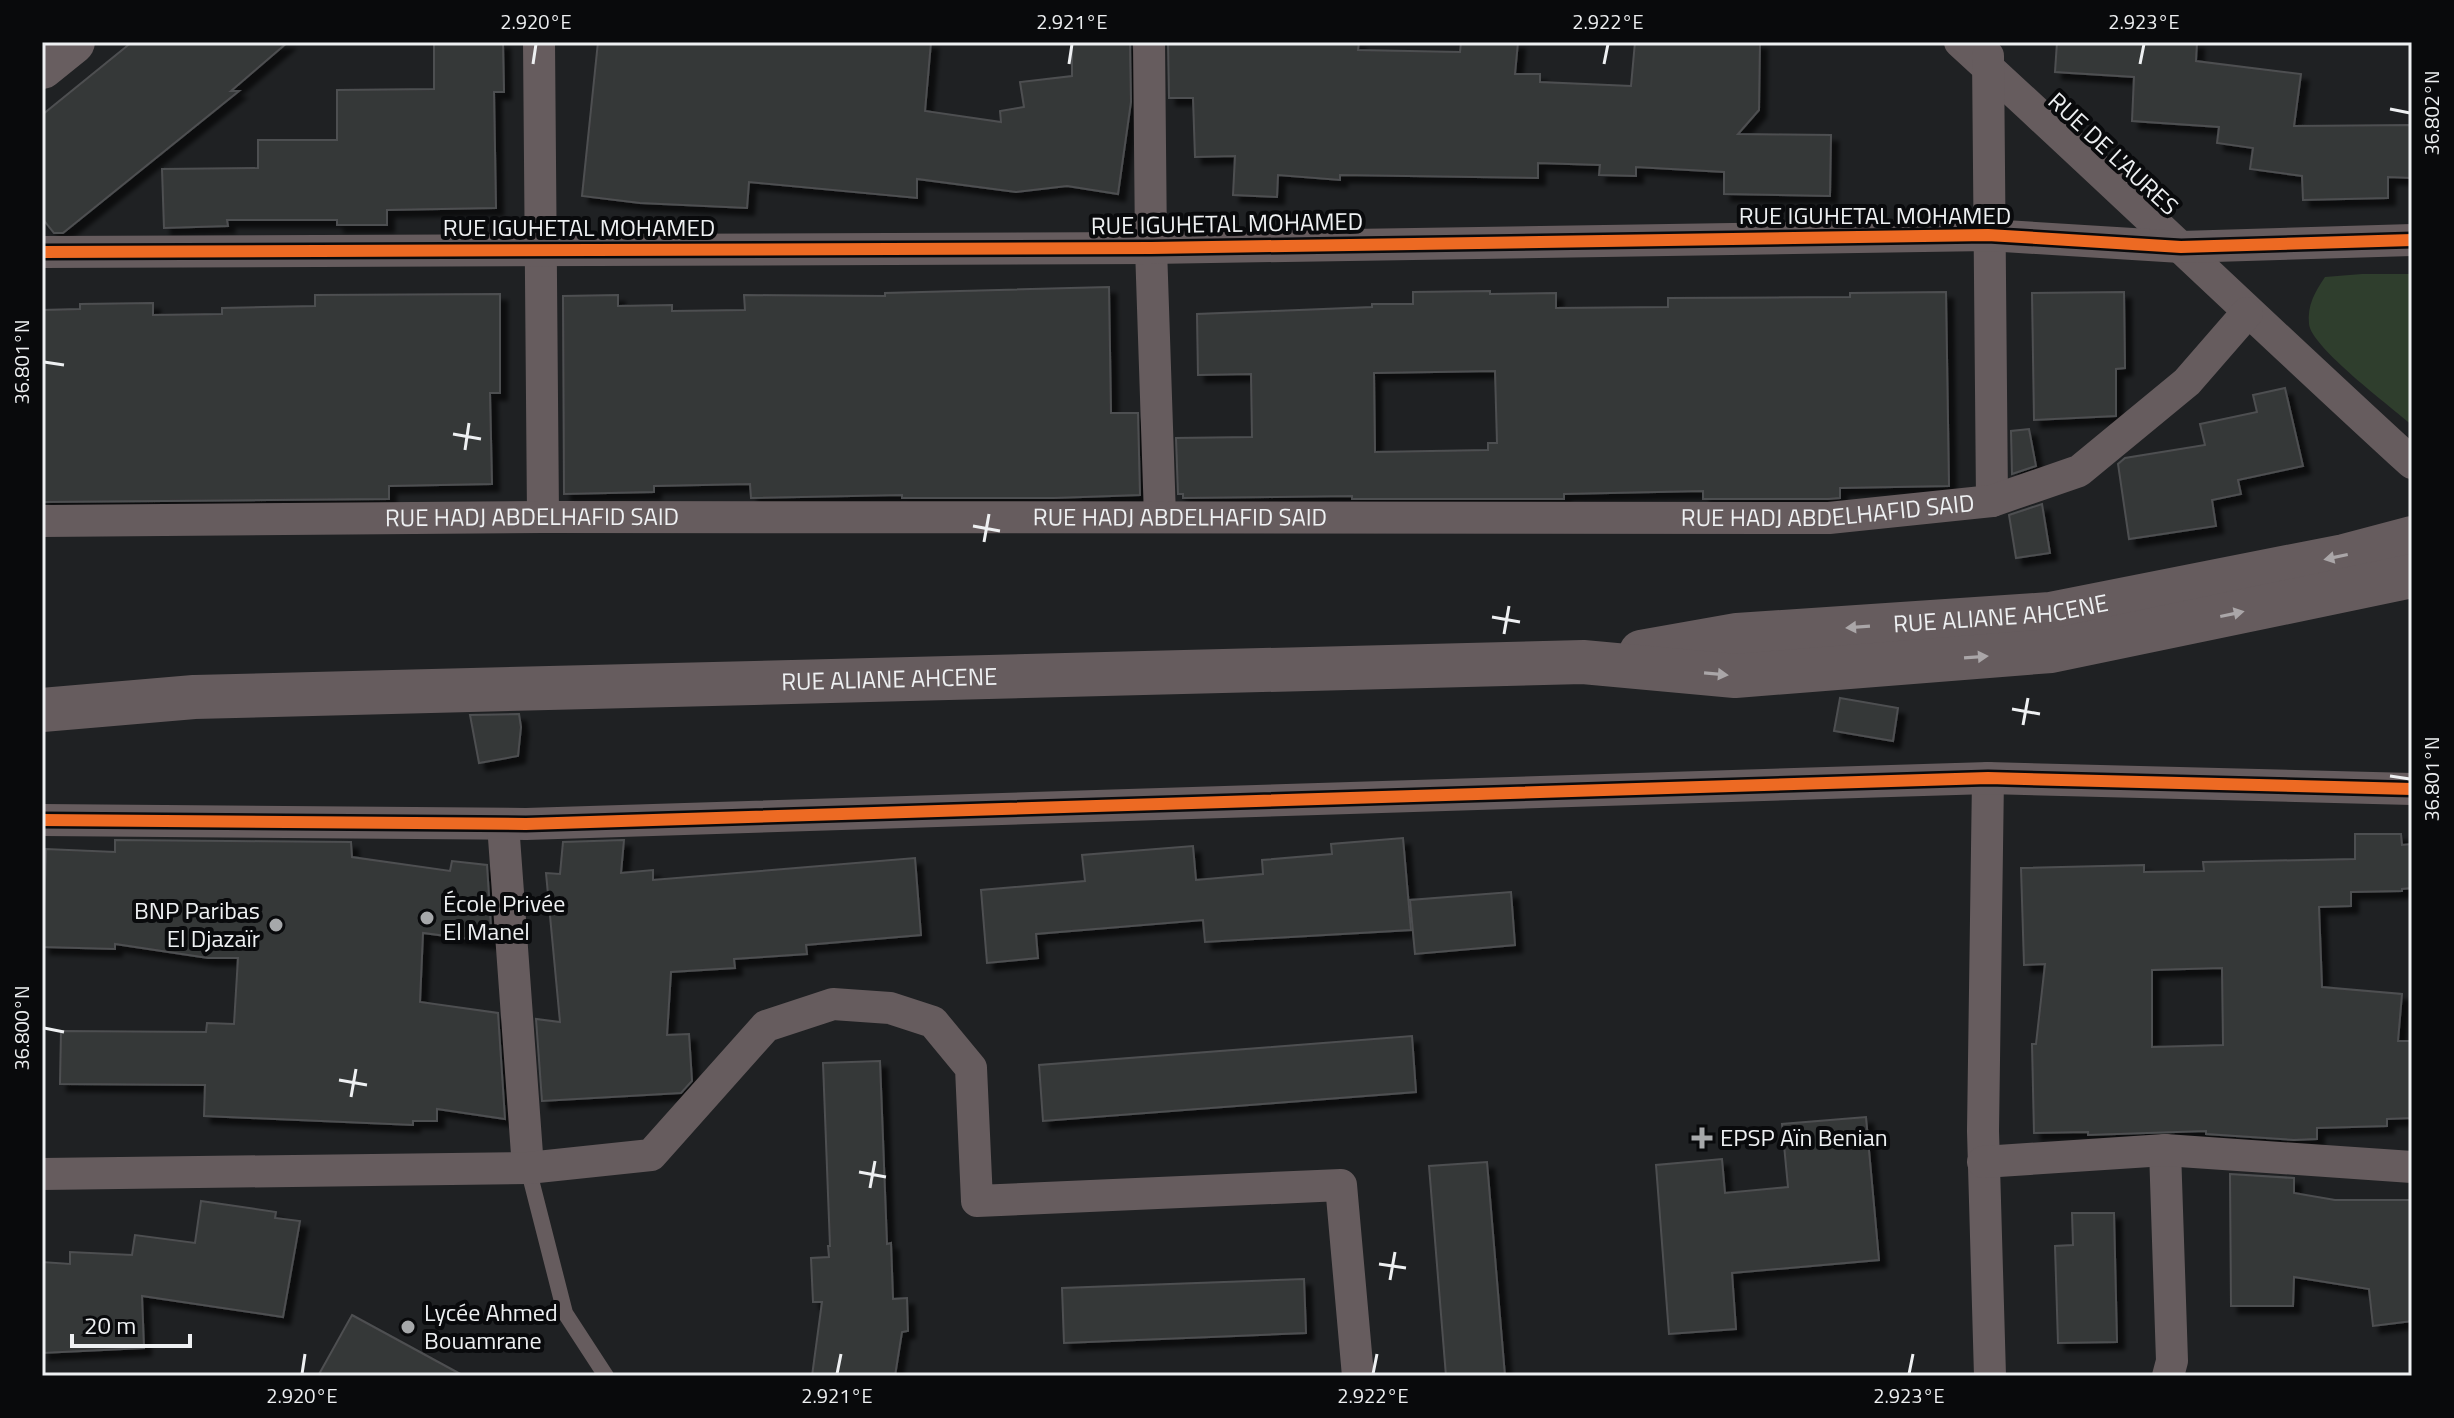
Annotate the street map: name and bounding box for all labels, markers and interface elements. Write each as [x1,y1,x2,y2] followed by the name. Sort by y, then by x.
[500,6,572,37] text: 2.920°E
[1036,6,1108,37] text: 2.921°E
[1572,6,1644,37] text: 2.922°E
[2108,6,2180,37] text: 2.923°E
[2416,70,2447,156] text: 36.802°N
[2040,83,2187,223] street label: RUE DE L'AURES
[1739,197,2011,233] street label: RUE IGUHETAL MOHAMED
[1090,203,1363,243] street label: RUE IGUHETAL MOHAMED
[443,209,715,245] street label: RUE IGUHETAL MOHAMED
[6,319,37,405] text: 36.801°N
[1681,484,1976,535] street label: RUE HADJ ABDELHAFID SAID
[385,498,679,535] street label: RUE HADJ ABDELHAFID SAID
[1033,498,1327,535] street label: RUE HADJ ABDELHAFID SAID
[2324,551,2349,564] one-way arrow
[1892,584,2111,641] street label: RUE ALIANE AHCENE
[2219,607,2244,620] one-way arrow
[1846,621,1871,634] one-way arrow
[1964,650,1989,663] one-way arrow
[781,658,998,699] street label: RUE ALIANE AHCENE
[1704,668,1729,681] one-way arrow
[2416,736,2447,822] text: 36.801°N
[443,885,565,949] place label: École Privée El Manel
[134,892,260,956] place label: BNP Paribas El Djazaïr
[418,909,436,927] marker: École Privée El Manel
[267,916,285,934] marker: BNP Paribas El Djazaïr
[6,985,37,1071] text: 36.800°N
[1720,1119,1888,1155] place label: EPSP Aïn Benian
[1691,1127,1713,1149] marker: EPSP Aïn Benian
[424,1294,558,1358] place label: Lycée Ahmed Bouamrane
[72,1298,190,1348] scale bar
[84,1307,136,1343] text: 20 m
[399,1318,417,1336] marker: Lycée Ahmed Bouamrane
[266,1380,338,1411] text: 2.920°E
[801,1380,873,1411] text: 2.921°E
[1337,1380,1409,1411] text: 2.922°E
[1873,1380,1945,1411] text: 2.923°E

